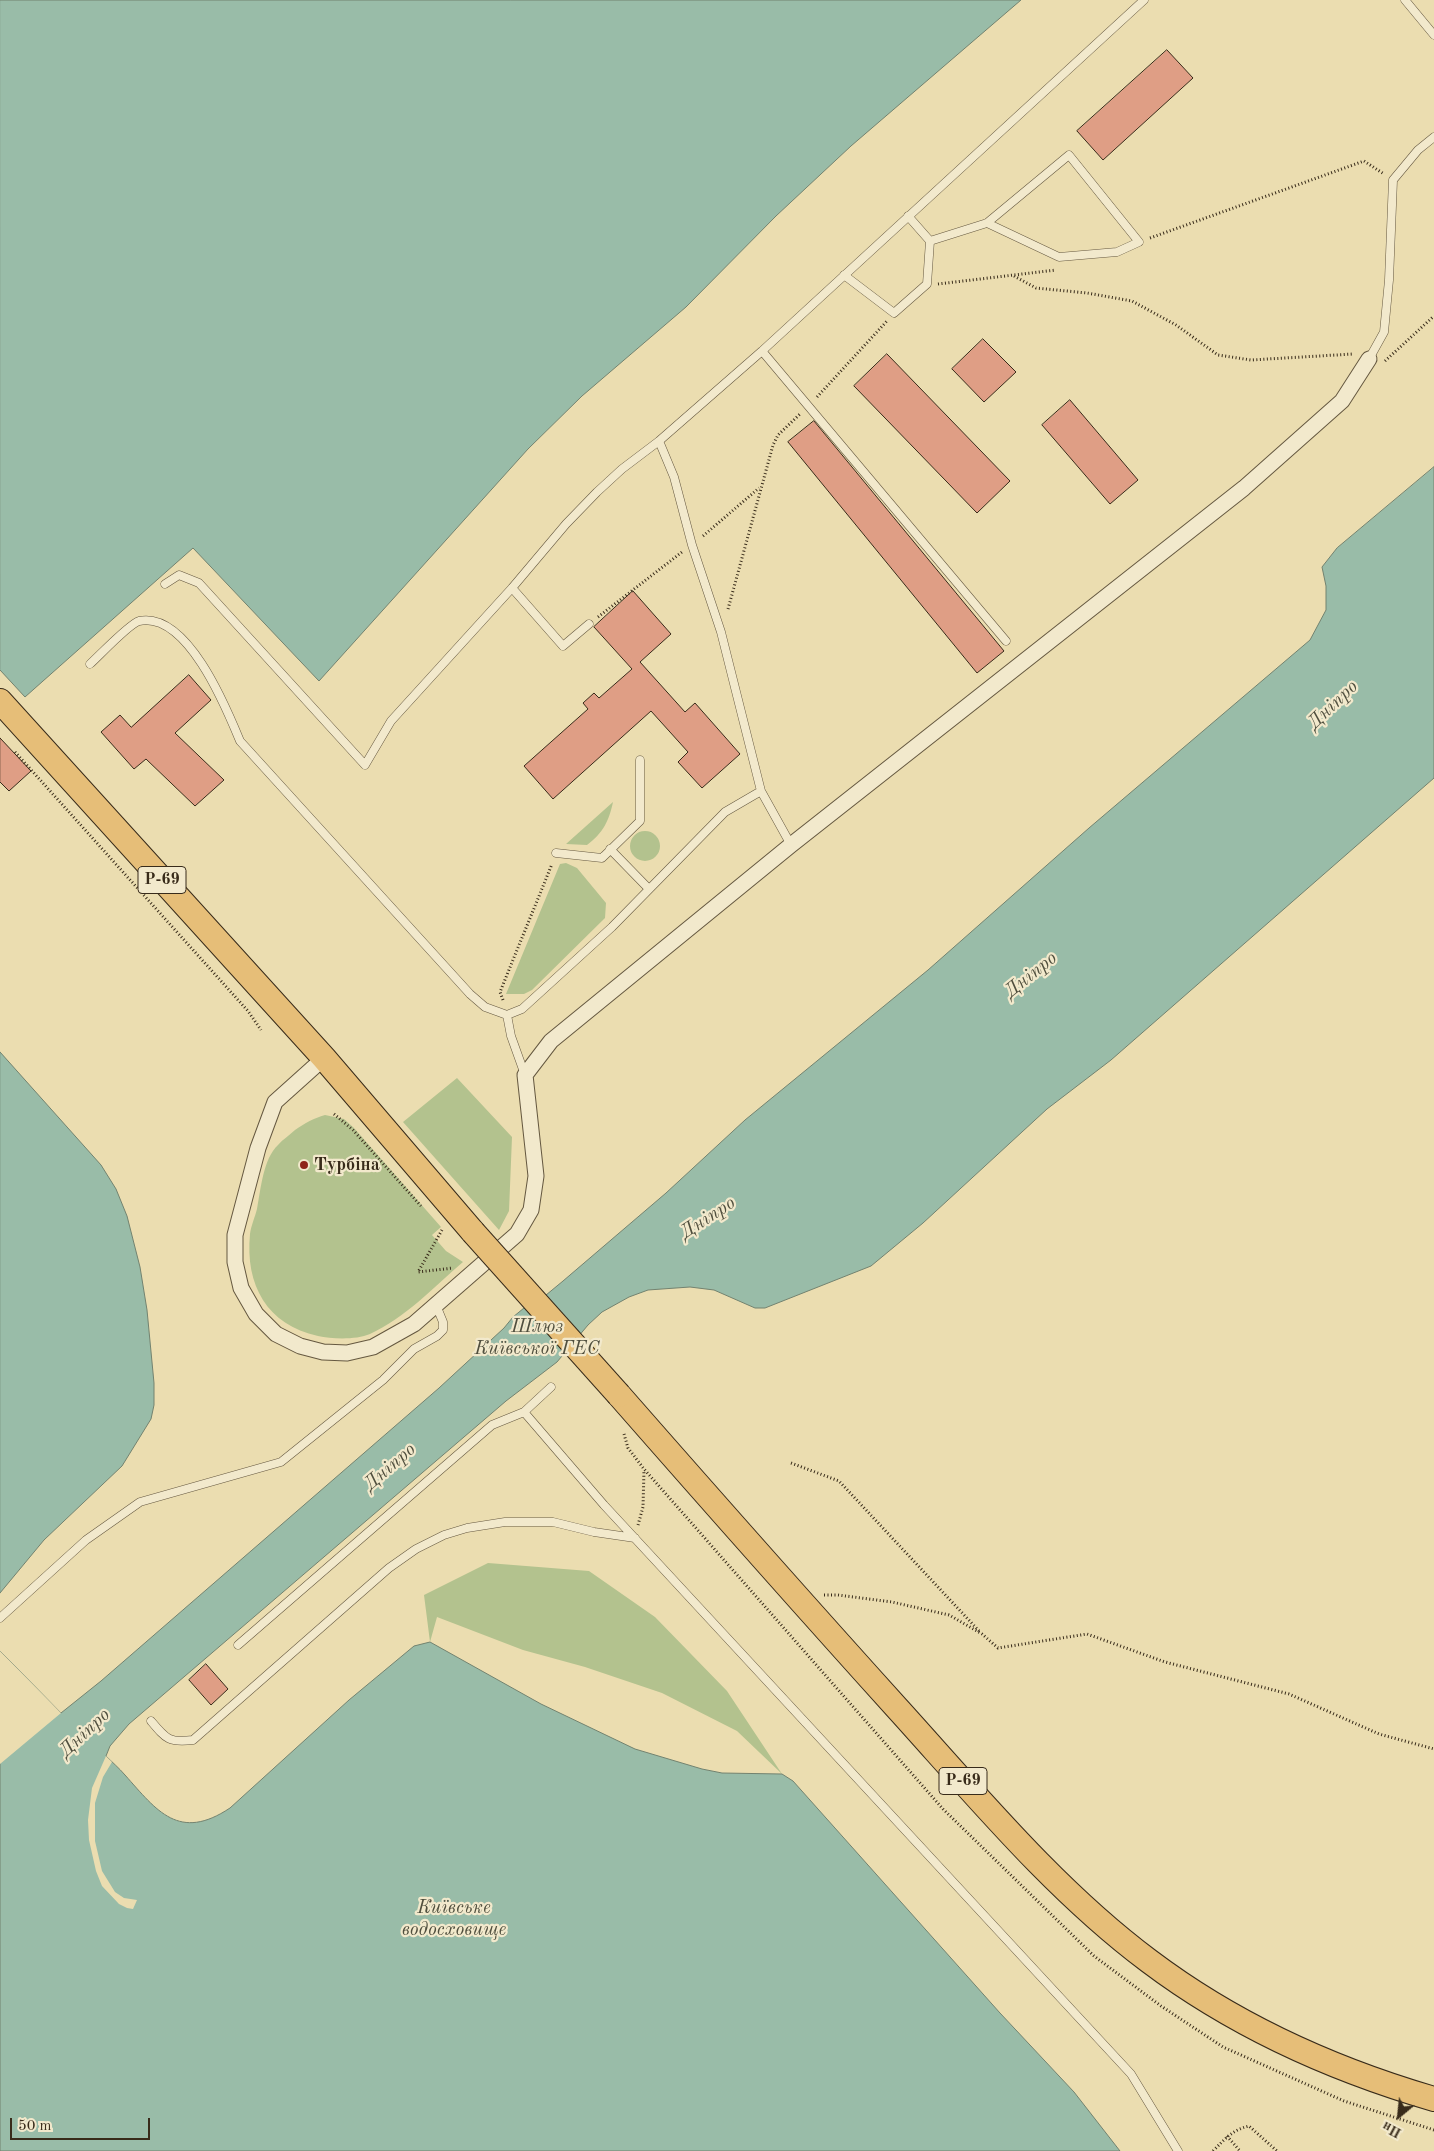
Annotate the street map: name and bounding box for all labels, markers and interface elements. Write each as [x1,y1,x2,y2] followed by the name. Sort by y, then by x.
[1303,676,1363,734] water label: Дніпро
[138,866,186,894] road number: Р-69
[1000,947,1062,1003] water label: Дніпро
[314,1154,380,1176] place label: Турбіна
[298,1159,310,1171] marker: Турбіна
[676,1192,740,1244] water label: Дніпро
[475,1316,599,1360] water label: Шлюз Київської ГЕС
[359,1438,421,1496] water label: Дніпро
[55,1704,115,1762] water label: Дніпро
[939,1768,987,1794] road number: Р-69
[402,1897,506,1941] water label: Київське водосховище
[1374,2091,1424,2141] north arrow
[12,2108,152,2140] scale bar
[18,2119,52,2134] text: 50 m
[1380,2119,1404,2140] text: Пн

